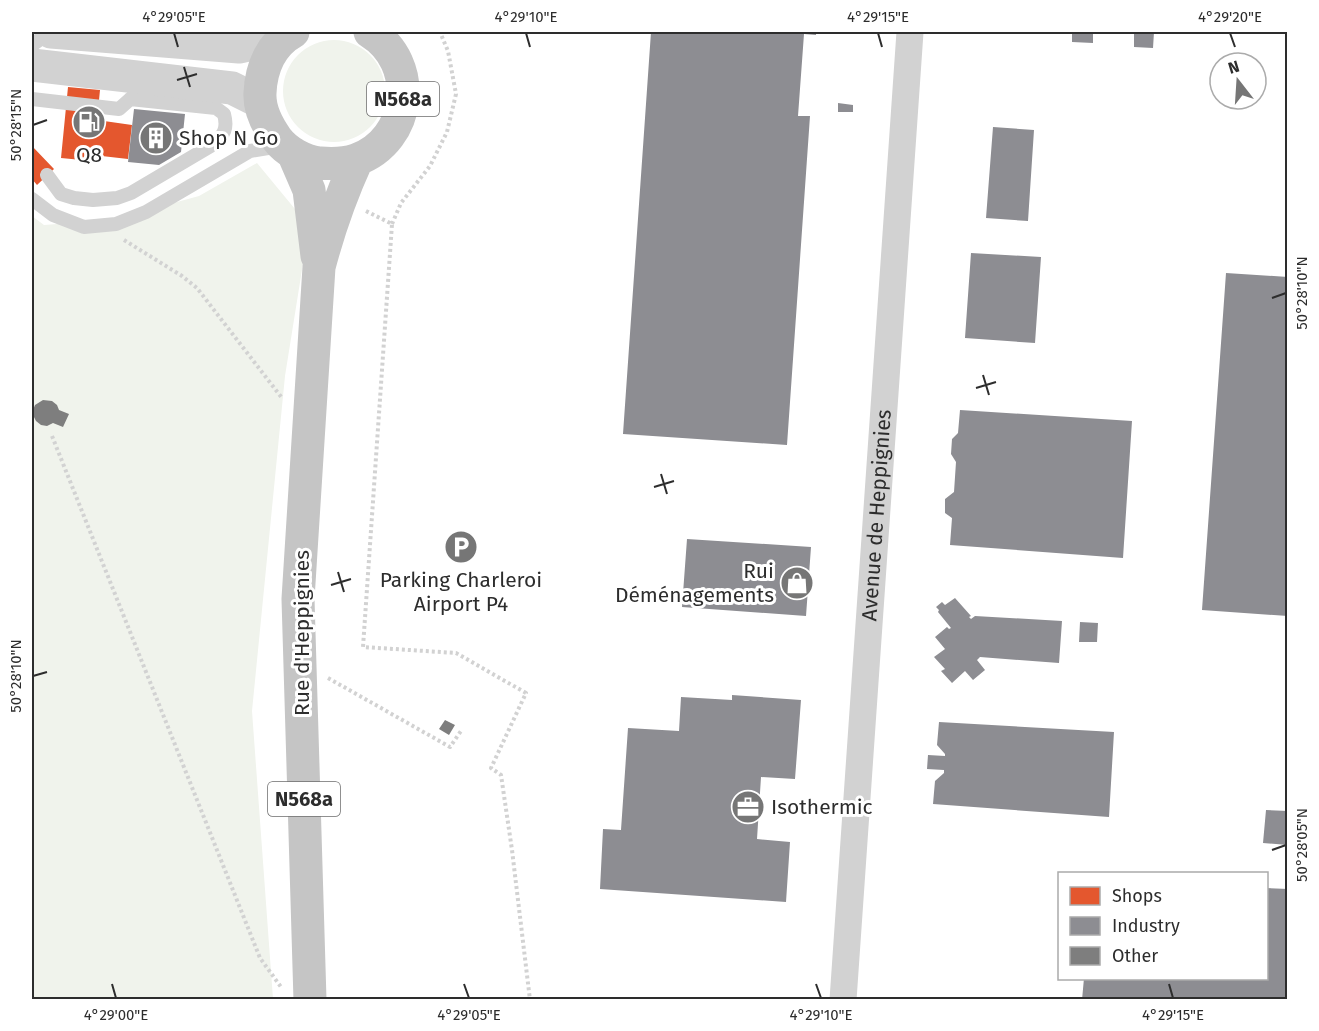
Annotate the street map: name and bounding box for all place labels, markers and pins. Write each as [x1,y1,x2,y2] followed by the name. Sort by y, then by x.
[71,104,107,140] fuel station icon: Q8
[138,120,174,156] building icon: Shop N Go
[179,125,278,151] place label: Shop N Go
[76,142,102,168] place label: Q8
[443,529,479,565] parking icon: Parking Charleroi Airport P4
[615,558,774,608] place label: Rui Déménagements
[779,565,815,601] shop icon: Rui Déménagements
[380,567,542,617] place label: Parking Charleroi Airport P4
[730,789,766,825] office icon: Isothermic
[771,794,873,820] place label: Isothermic

